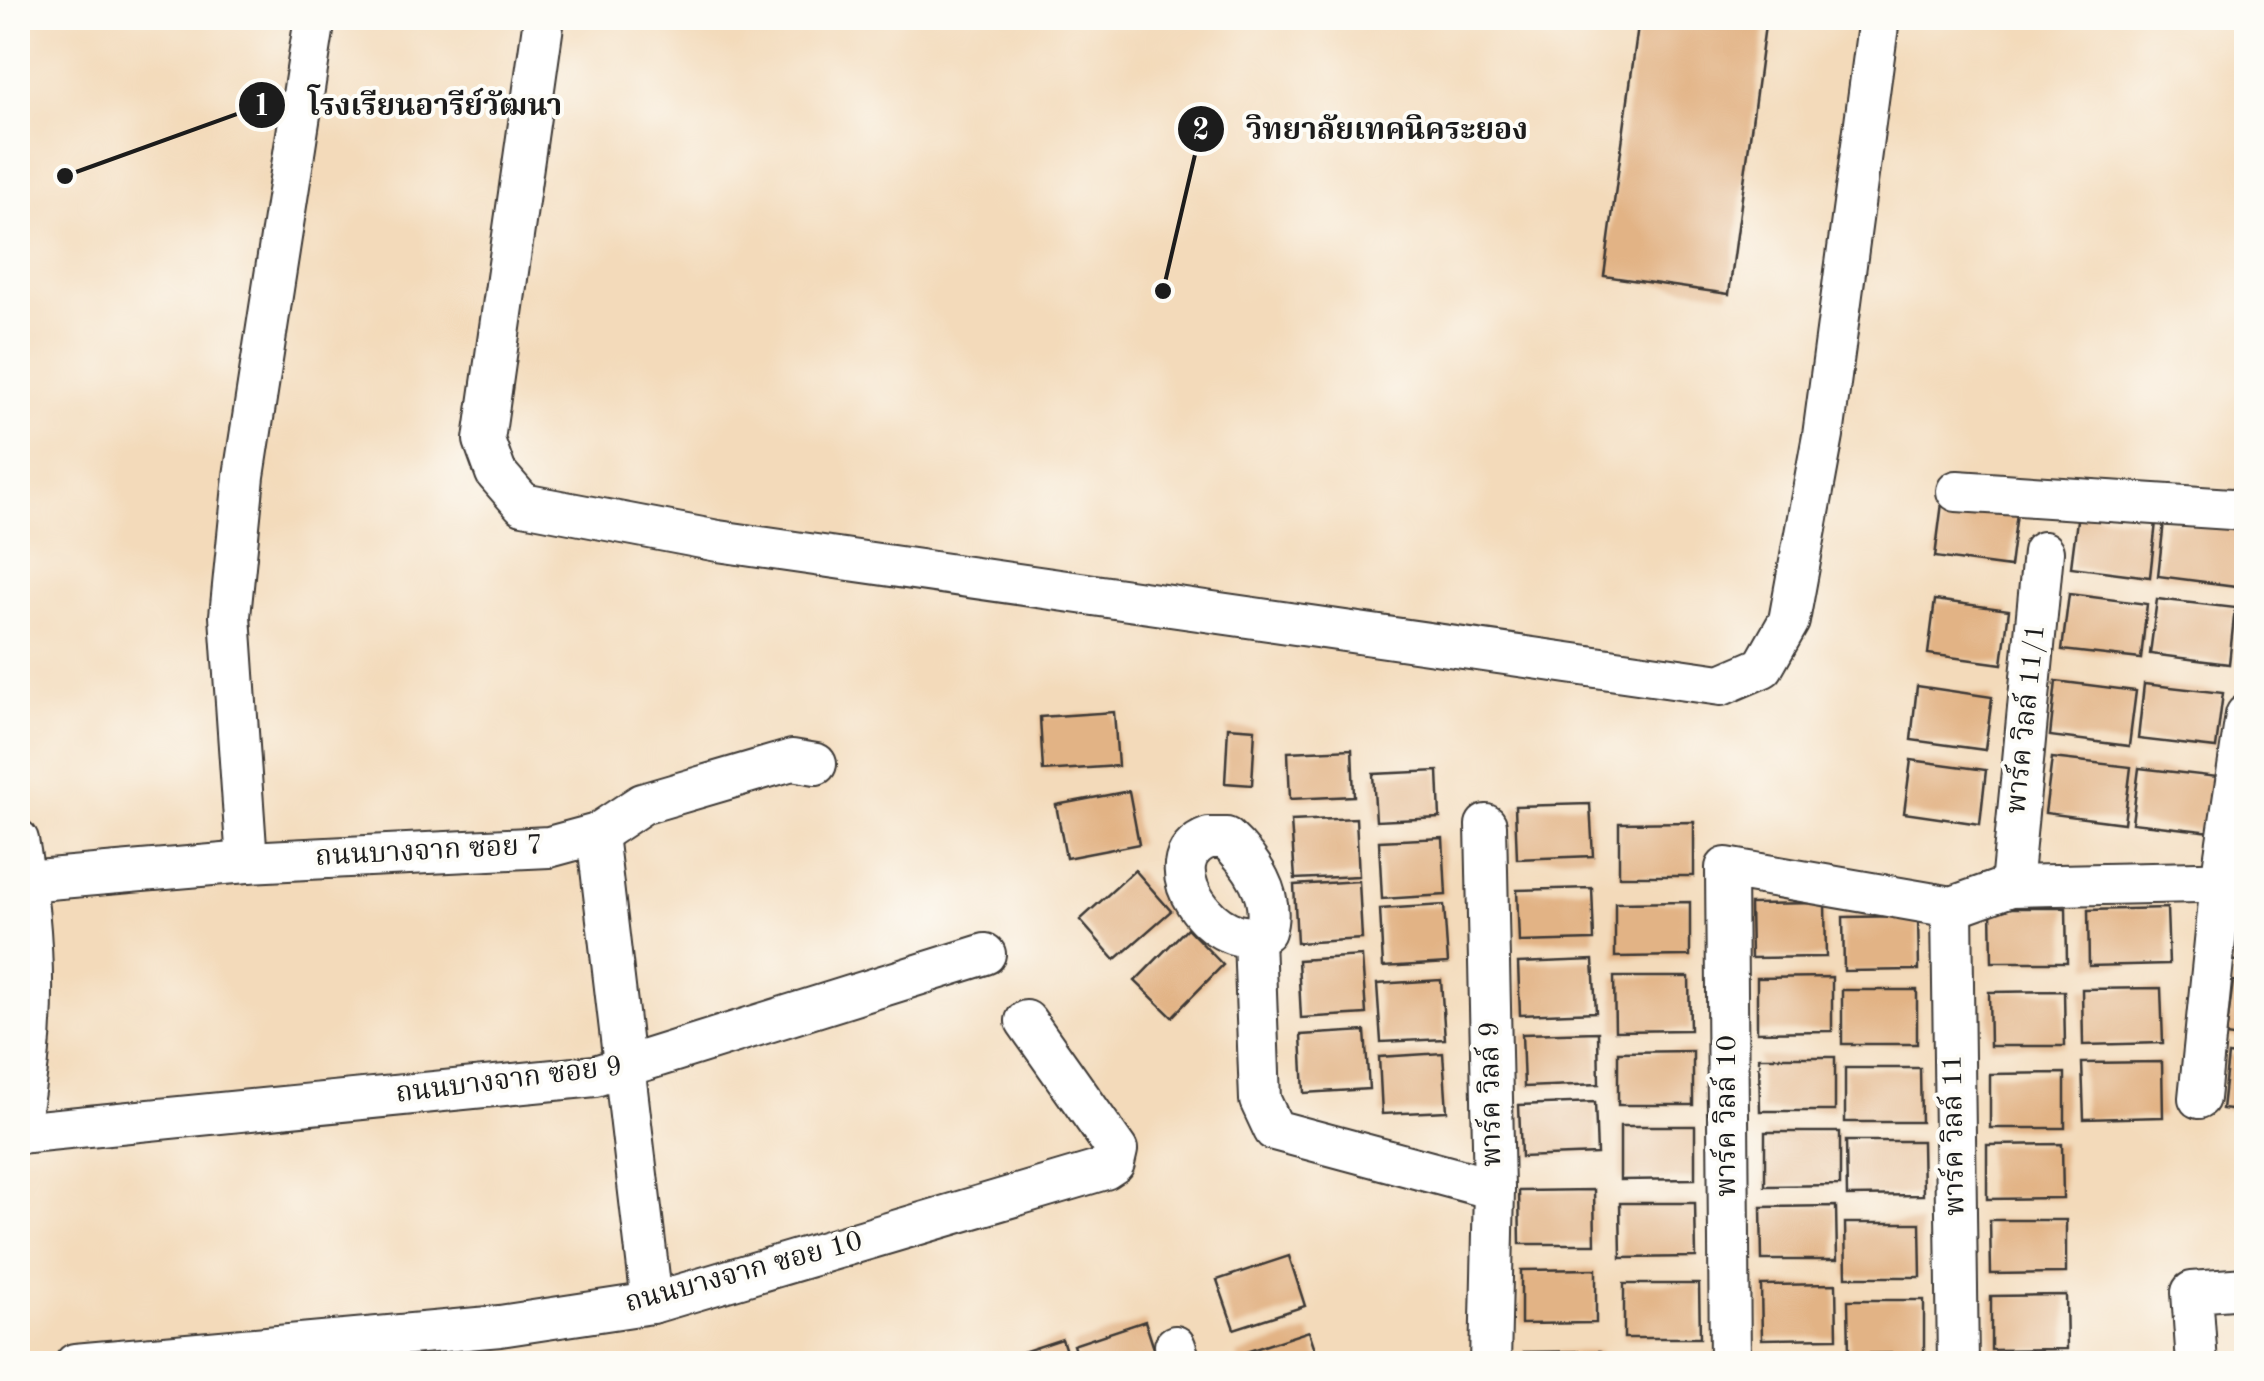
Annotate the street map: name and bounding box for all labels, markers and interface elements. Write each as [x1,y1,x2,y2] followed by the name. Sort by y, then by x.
[237,75,582,135] callout: โรงเรียนอารีย์วัฒนา
[307,84,562,122] text: โรงเรียนอารีย์วัฒนา
[253,92,271,122] text: 1
[1176,99,1548,159] callout: วิทยาลัยเทคนิคระยอง
[1246,113,1528,146] text: วิทยาลัยเทคนิคระยอง
[1192,116,1210,146] text: 2
[1998,622,2051,815] street label: พาร์ค วิลล์ 11/1
[314,832,544,872] street label: ถนนบางจาก ซอย 7
[1472,1021,1507,1167] street label: พาร์ค วิลล์ 9
[1709,1035,1742,1197] street label: พาร์ค วิลล์ 10
[394,1053,624,1109] street label: ถนนบางจาก ซอย 9
[1935,1054,1970,1216] street label: พาร์ค วิลล์ 11
[622,1228,866,1318] street label: ถนนบางจาก ซอย 10

